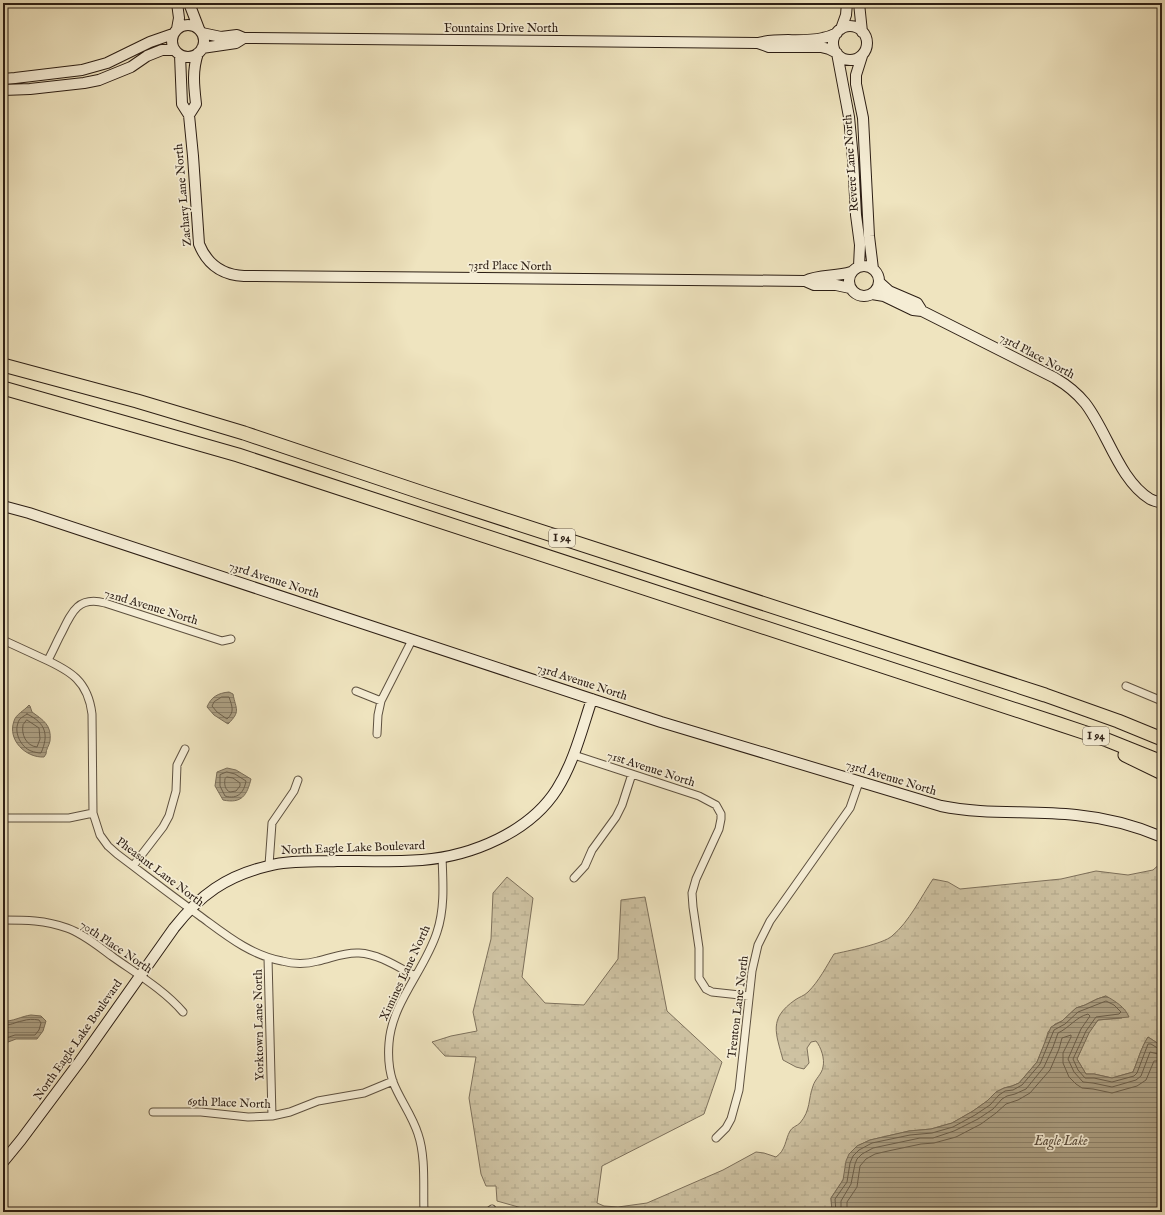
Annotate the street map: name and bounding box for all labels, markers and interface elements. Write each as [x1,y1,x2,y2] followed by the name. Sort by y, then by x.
[444,21,559,36] street label: Fountains Drive North
[840,113,862,212] street label: Revere Lane North
[171,142,195,247] street label: Zachary Lane North
[468,258,553,274] street label: 73rd Place North
[997,330,1078,383] street label: 73rd Place North
[549,529,575,547] road number: I 94
[227,558,322,602] street label: 73rd Avenue North
[102,586,200,629] street label: 72nd Avenue North
[535,660,630,704] street label: 73rd Avenue North
[1083,727,1109,745] road number: I 94
[605,748,698,790] street label: 71st Avenue North
[844,757,939,799] street label: 73rd Avenue North
[113,834,207,910] street label: Pheasant Lane North
[281,838,426,858] street label: North Eagle Lake Boulevard
[77,917,156,977] street label: 70th Place North
[376,922,434,1023] street label: Ximines Lane North
[724,954,752,1059] street label: Trenton Lane North
[251,968,267,1081] street label: Yorktown Lane North
[31,976,126,1103] street label: North Eagle Lake Boulevard
[187,1094,272,1112] street label: 69th Place North
[1033,1133,1088,1151] water label: Eagle Lake

